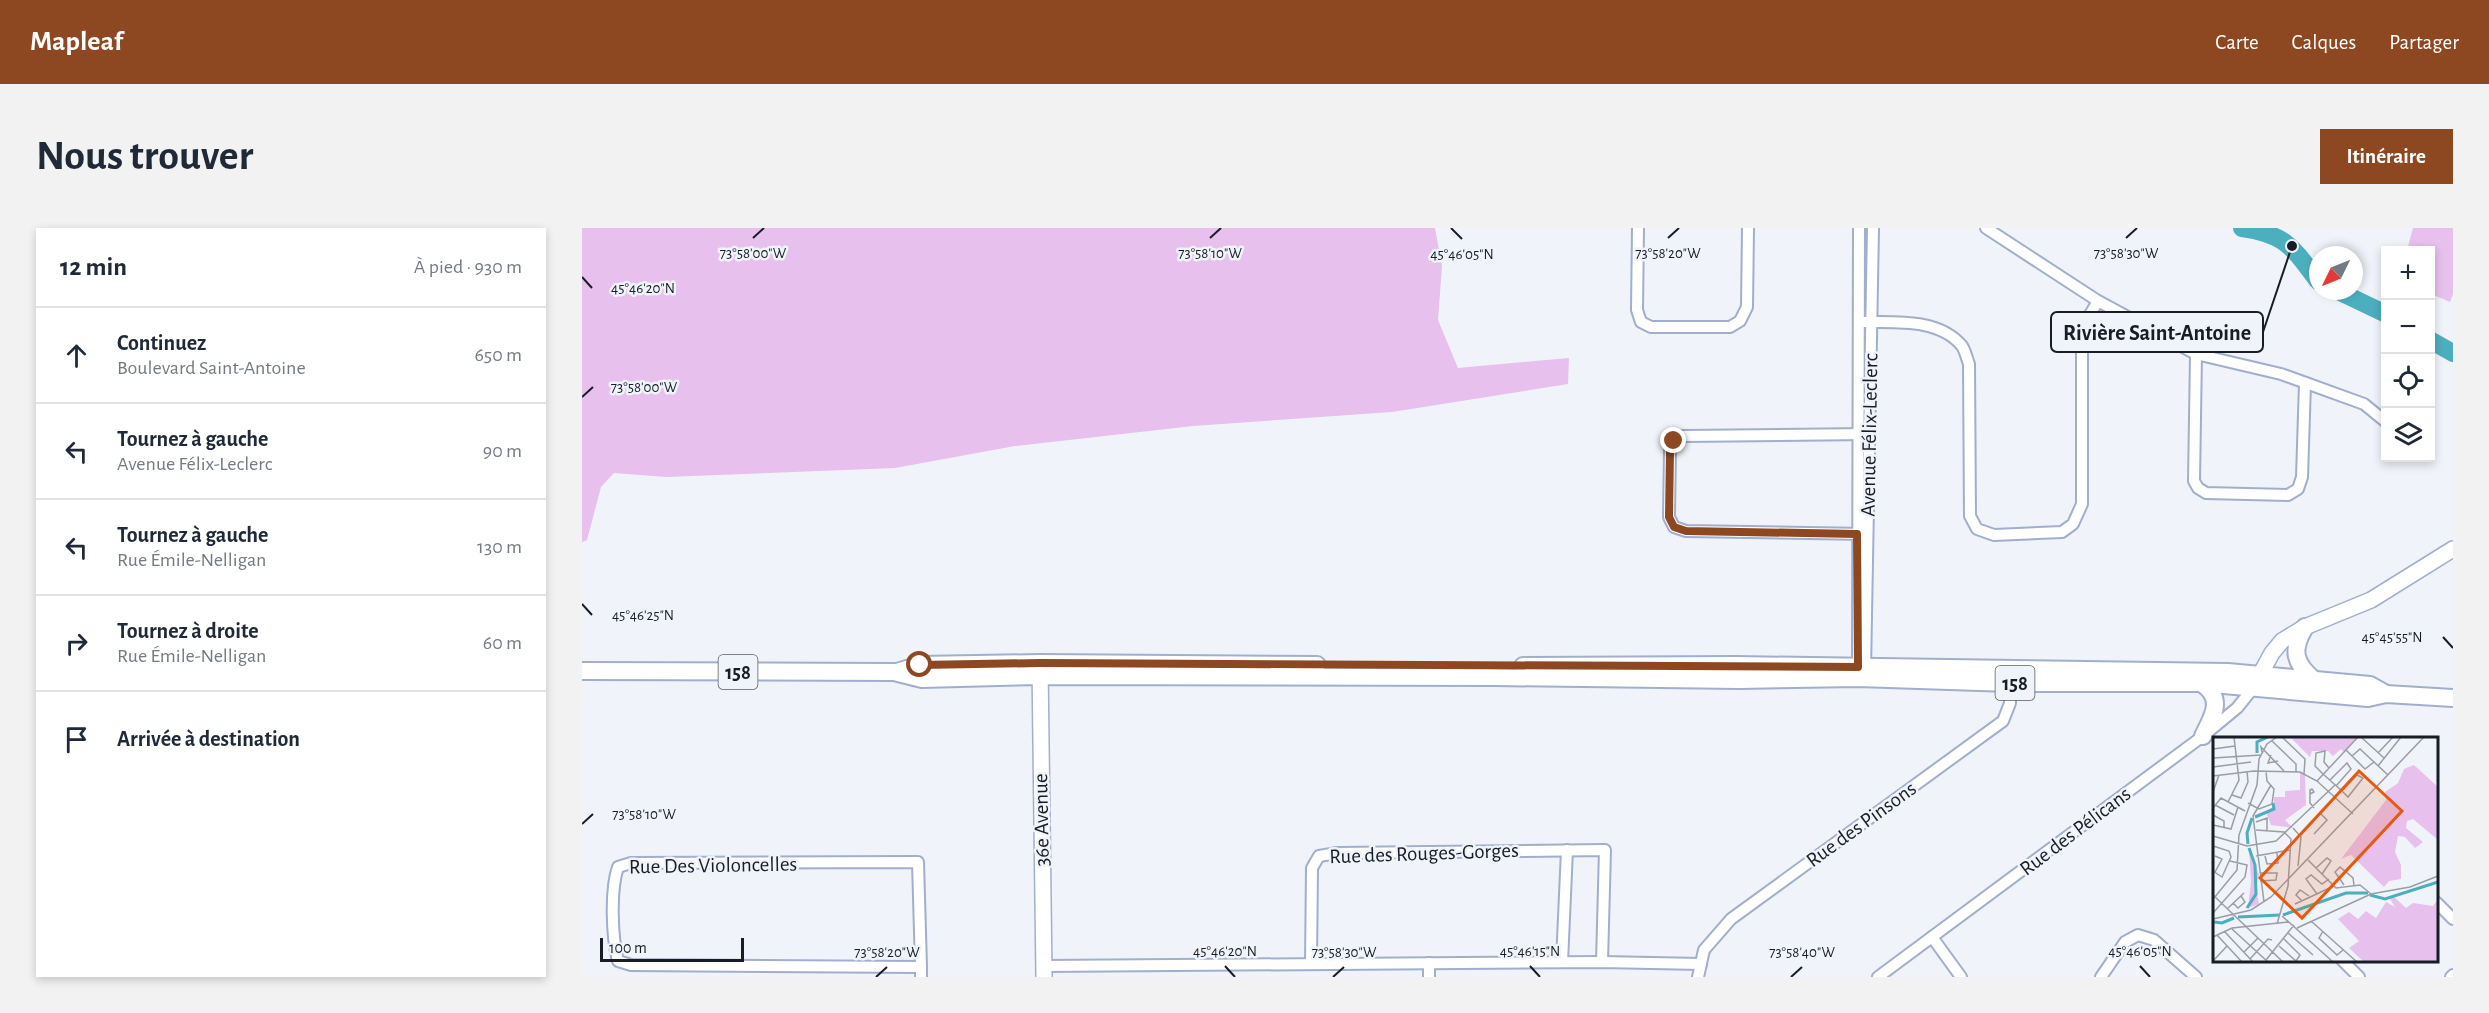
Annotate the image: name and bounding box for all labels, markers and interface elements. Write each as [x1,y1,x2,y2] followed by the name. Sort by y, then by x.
[30,28,123,56] text: Mapleaf
[2215,32,2259,53] text: Carte
[2292,32,2356,53] text: Calques
[2389,32,2459,53] text: Partager
[2320,129,2453,184] button: Itinéraire
[36,135,253,177] text: Nous trouver
[720,246,787,261] text: 73°58'00"W
[1178,246,1242,261] text: 73°58'10"W
[1635,246,1701,261] text: 73°58'20"W
[2094,246,2159,261] text: 73°58'30"W
[2309,246,2363,300] north arrow
[2381,246,2435,462] map controls
[2381,246,2435,300] button: +
[1430,247,1494,262] text: 45°46'05"N
[60,254,127,280] text: 12 min
[414,257,522,277] text: À pied · 930 m
[611,281,675,296] text: 45°46'20"N
[2381,300,2435,354] button: −
[2051,312,2263,352] callout: Rivière Saint-Antoine
[2063,322,2251,344] text: Rivière Saint-Antoine
[117,332,206,354] text: Continuez
[60,339,93,372] icon: ahead
[474,345,522,365] text: 650 m
[1858,353,1881,517] street label: Avenue Félix-Leclerc
[2381,354,2435,408] button: locate
[117,358,306,378] text: Boulevard Saint-Antoine
[611,380,678,395] text: 73°58'00"W
[2381,408,2435,462] button: layers
[1660,427,1686,453] route end
[117,428,268,450] text: Tournez à gauche
[60,435,93,468] icon: left
[483,441,522,461] text: 90 m
[117,454,272,474] text: Avenue Félix-Leclerc
[117,524,268,546] text: Tournez à gauche
[60,531,93,564] icon: left
[477,537,522,557] text: 130 m
[117,550,266,570] text: Rue Émile-Nelligan
[612,608,674,623] text: 45°46'25"N
[117,620,259,642] text: Tournez à droite
[60,627,93,660] icon: right
[2362,630,2422,645] text: 45°45'55"N
[483,633,522,653] text: 60 m
[117,646,266,666] text: Rue Émile-Nelligan
[906,651,932,677] route start
[718,655,758,689] road number: 158
[1996,666,2034,700] road number: 158
[60,723,93,756] icon: arrive
[117,728,300,750] text: Arrivée à destination
[2213,737,2438,962] inset map
[1030,773,1053,867] street label: 36e Avenue
[1802,778,1920,871] street label: Rue des Pinsons
[2016,783,2135,880] street label: Rue des Pélicans
[612,807,676,822] text: 73°58'10"W
[1329,840,1519,867] street label: Rue des Rouges-Gorges
[629,854,797,877] street label: Rue Des Violoncelles
[600,935,744,962] scale bar
[609,940,647,956] text: 100 m
[1193,944,1257,959] text: 45°46'20"N
[1500,944,1560,959] text: 45°46'15"N
[2108,944,2172,959] text: 45°46'05"N
[854,945,920,960] text: 73°58'20"W
[1312,945,1377,960] text: 73°58'30"W
[1769,945,1835,960] text: 73°58'40"W

